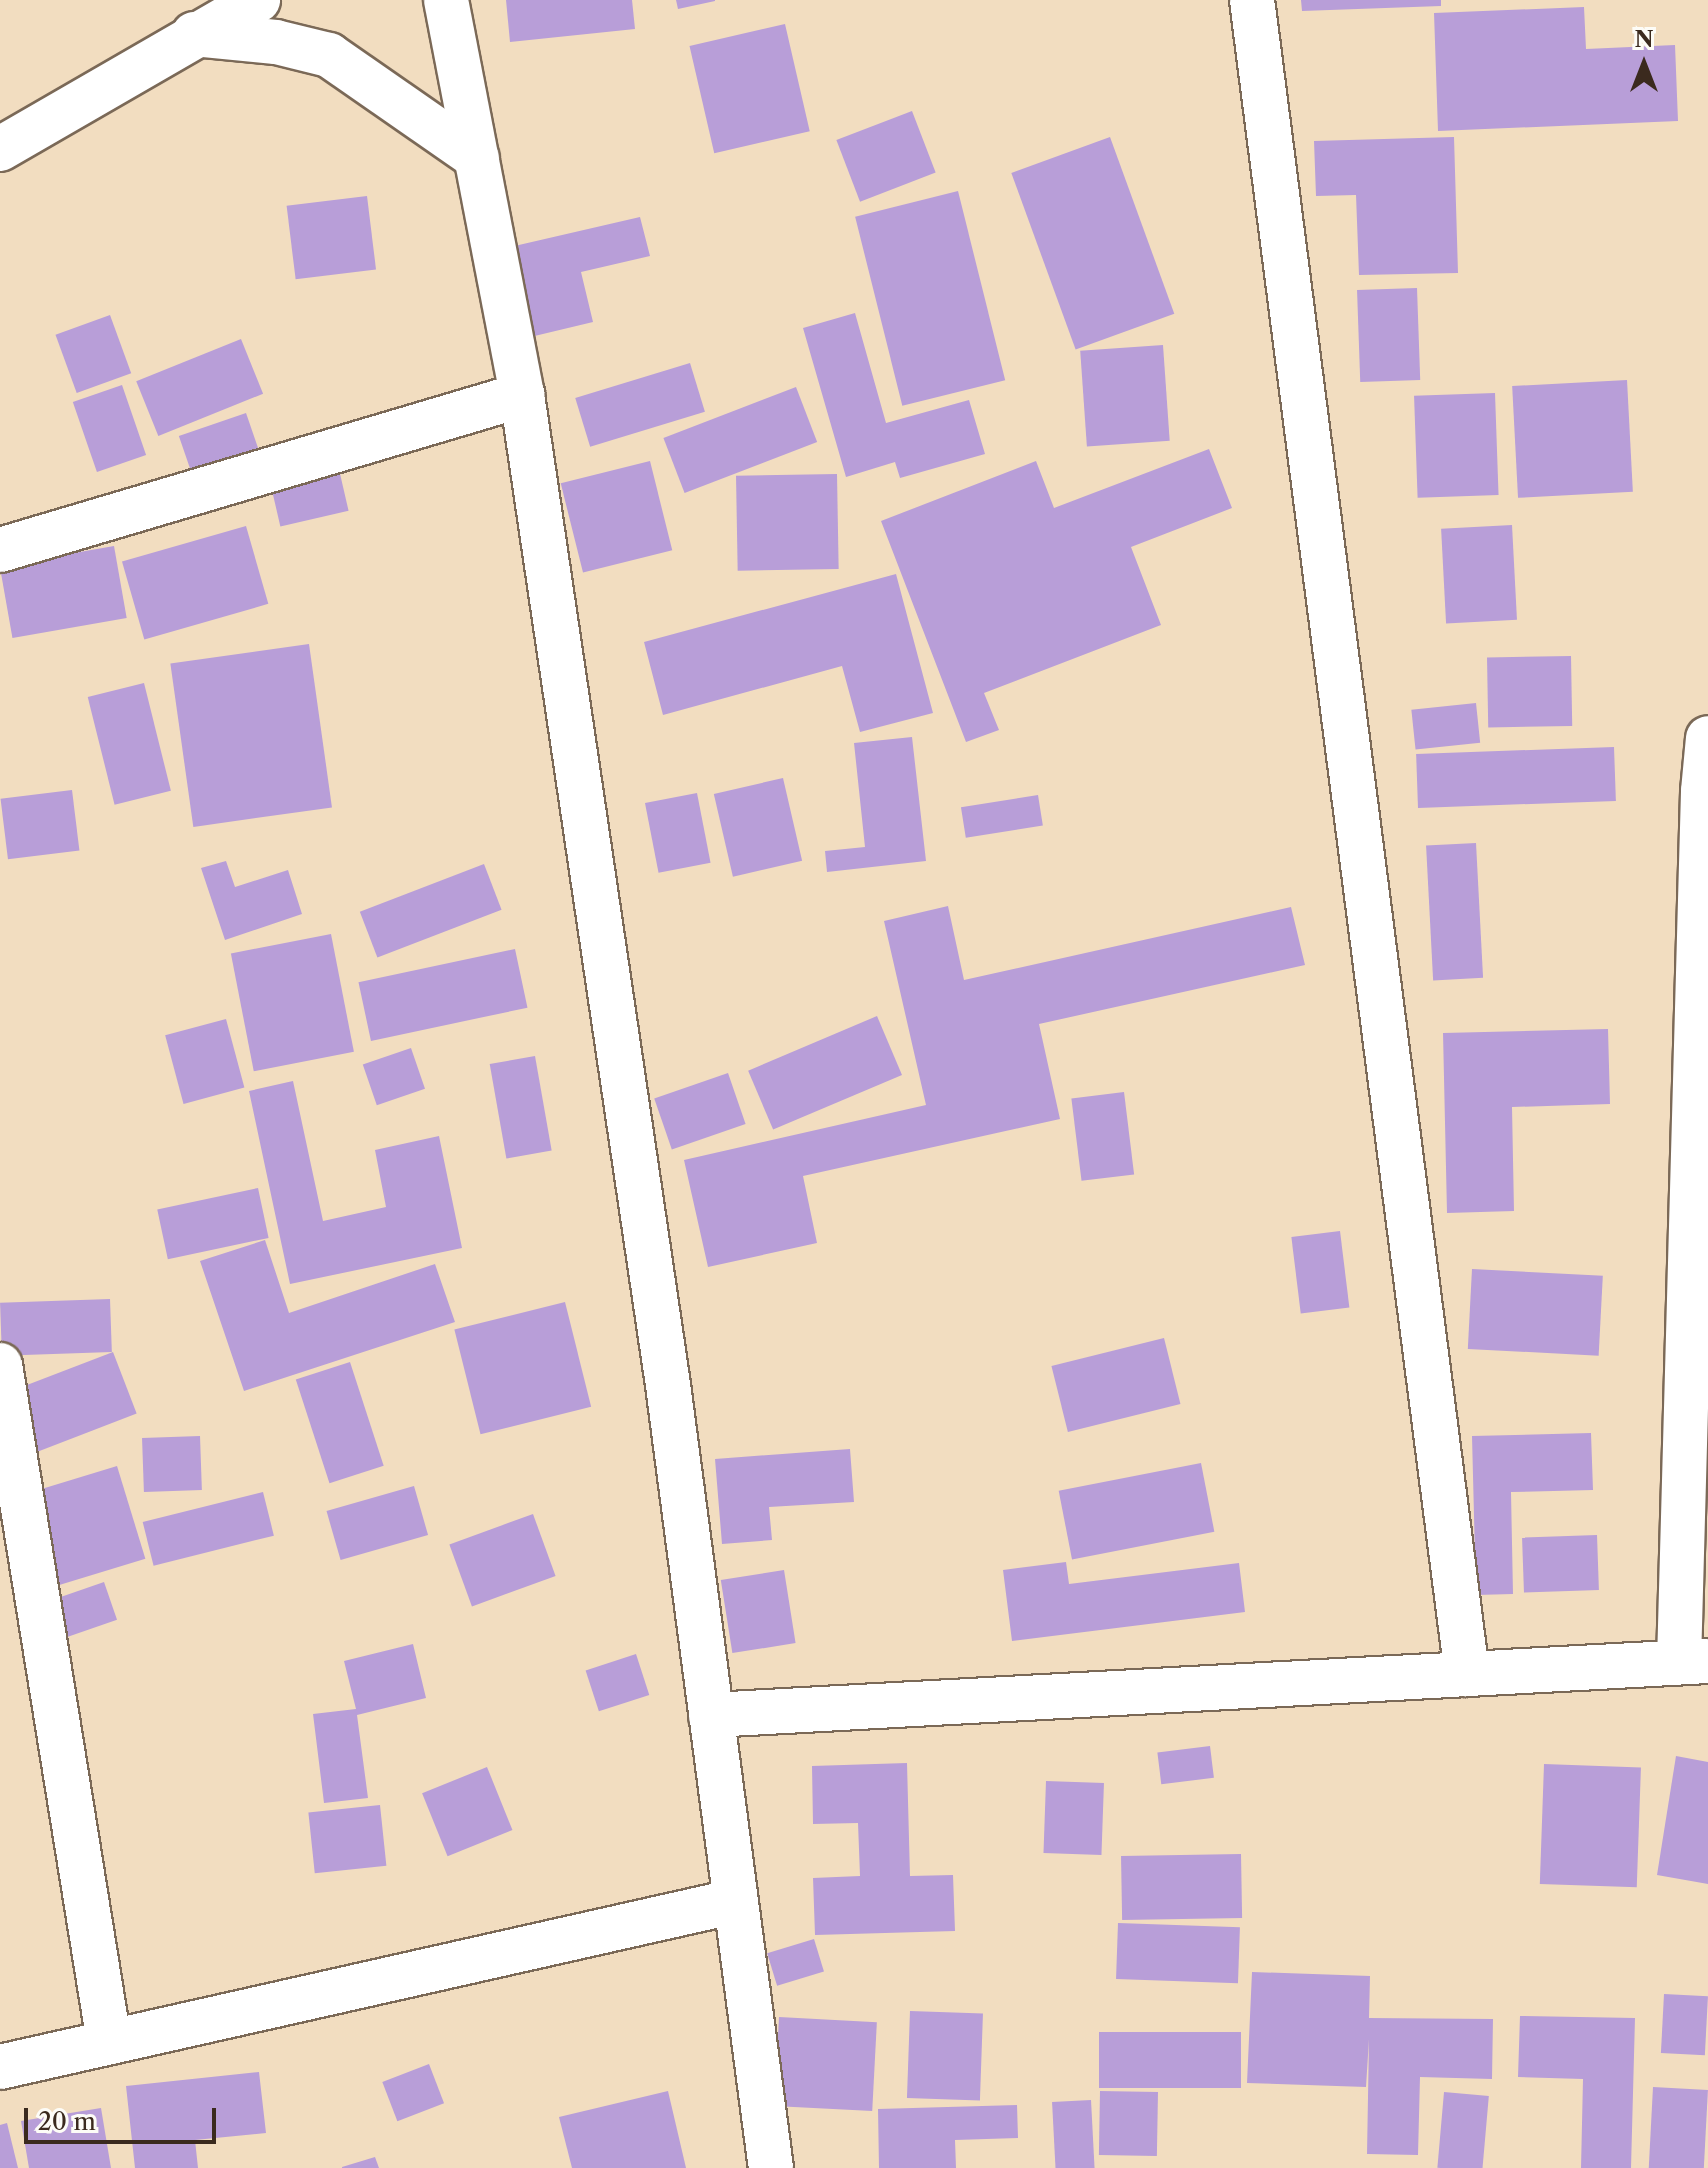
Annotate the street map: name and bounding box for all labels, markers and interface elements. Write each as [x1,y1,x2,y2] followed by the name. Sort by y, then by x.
[1604,24,1684,104] north arrow
[1634,26,1654,53] text: N
[28,2092,220,2142] scale bar
[38,2107,96,2136] text: 20 m

